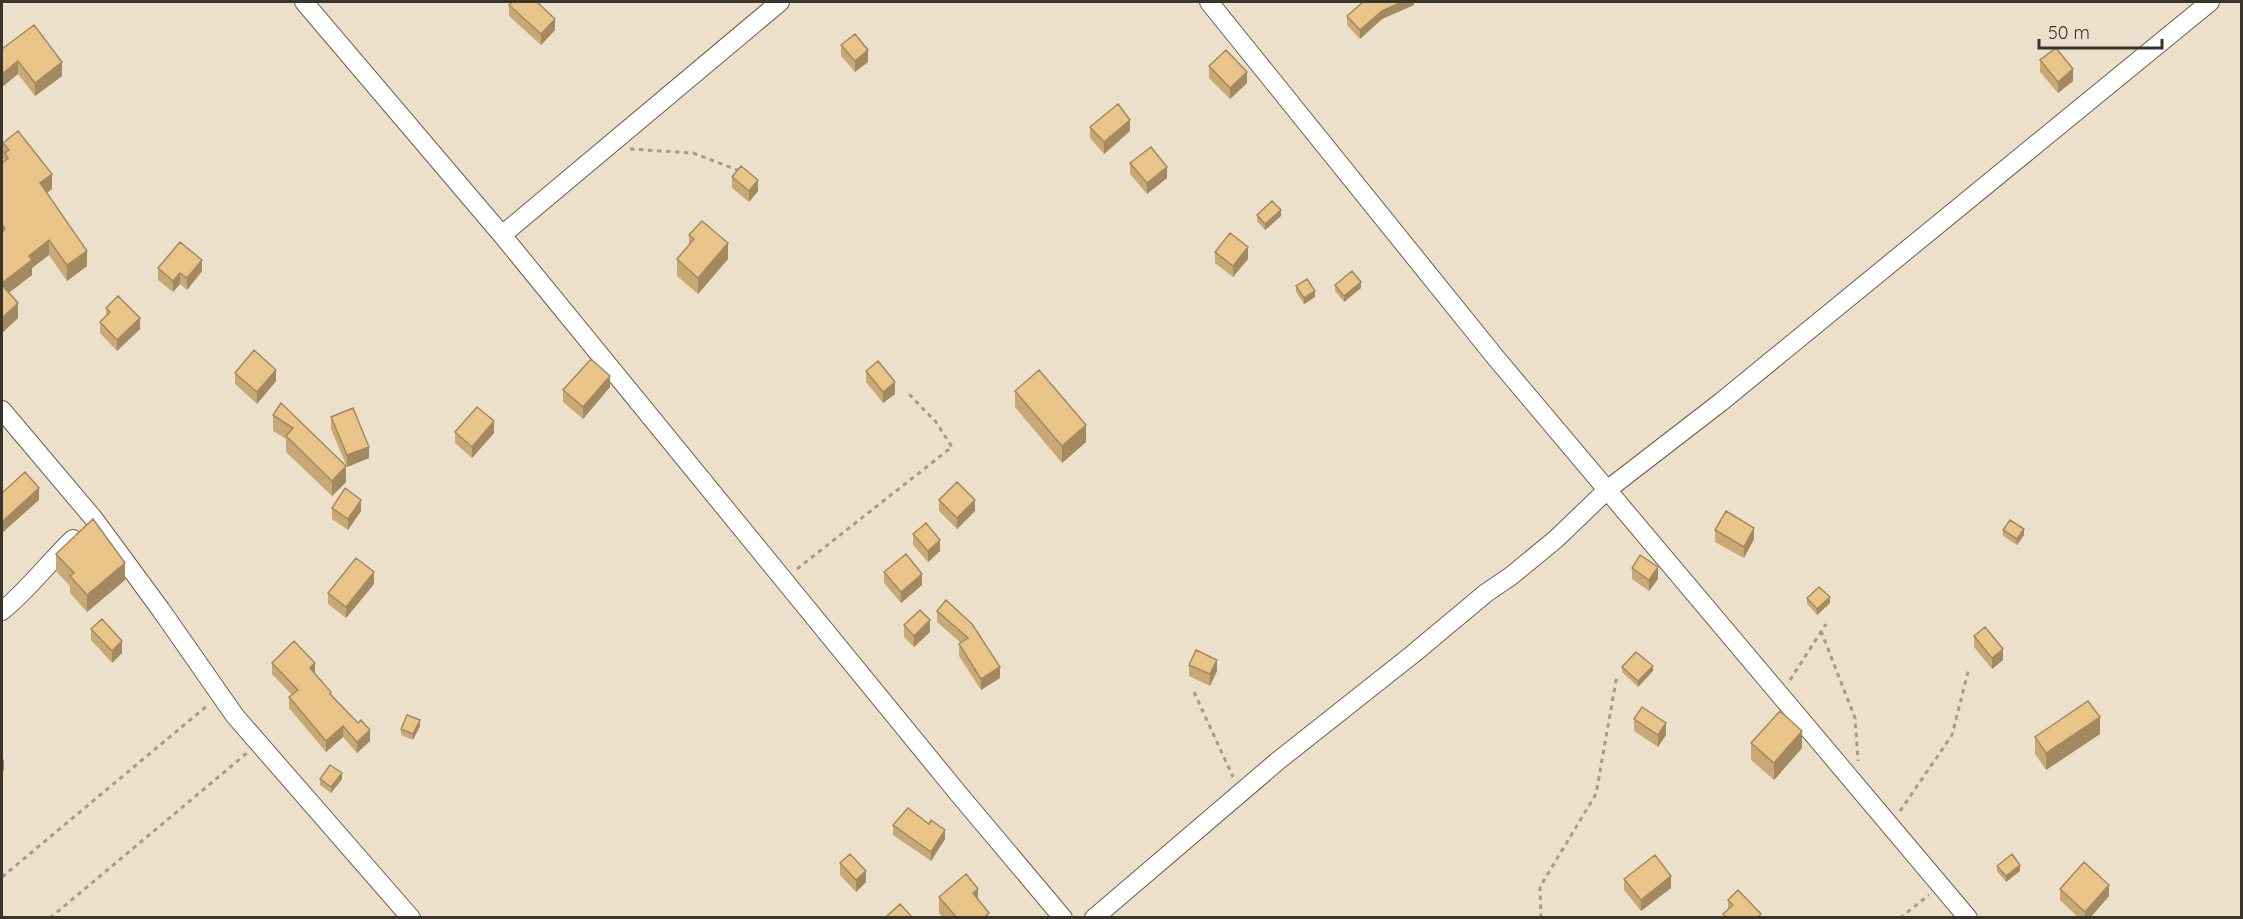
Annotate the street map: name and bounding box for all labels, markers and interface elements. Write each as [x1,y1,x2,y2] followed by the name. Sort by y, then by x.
[2039,12,2162,50] scale bar
[2048,21,2090,44] text: 50 m

